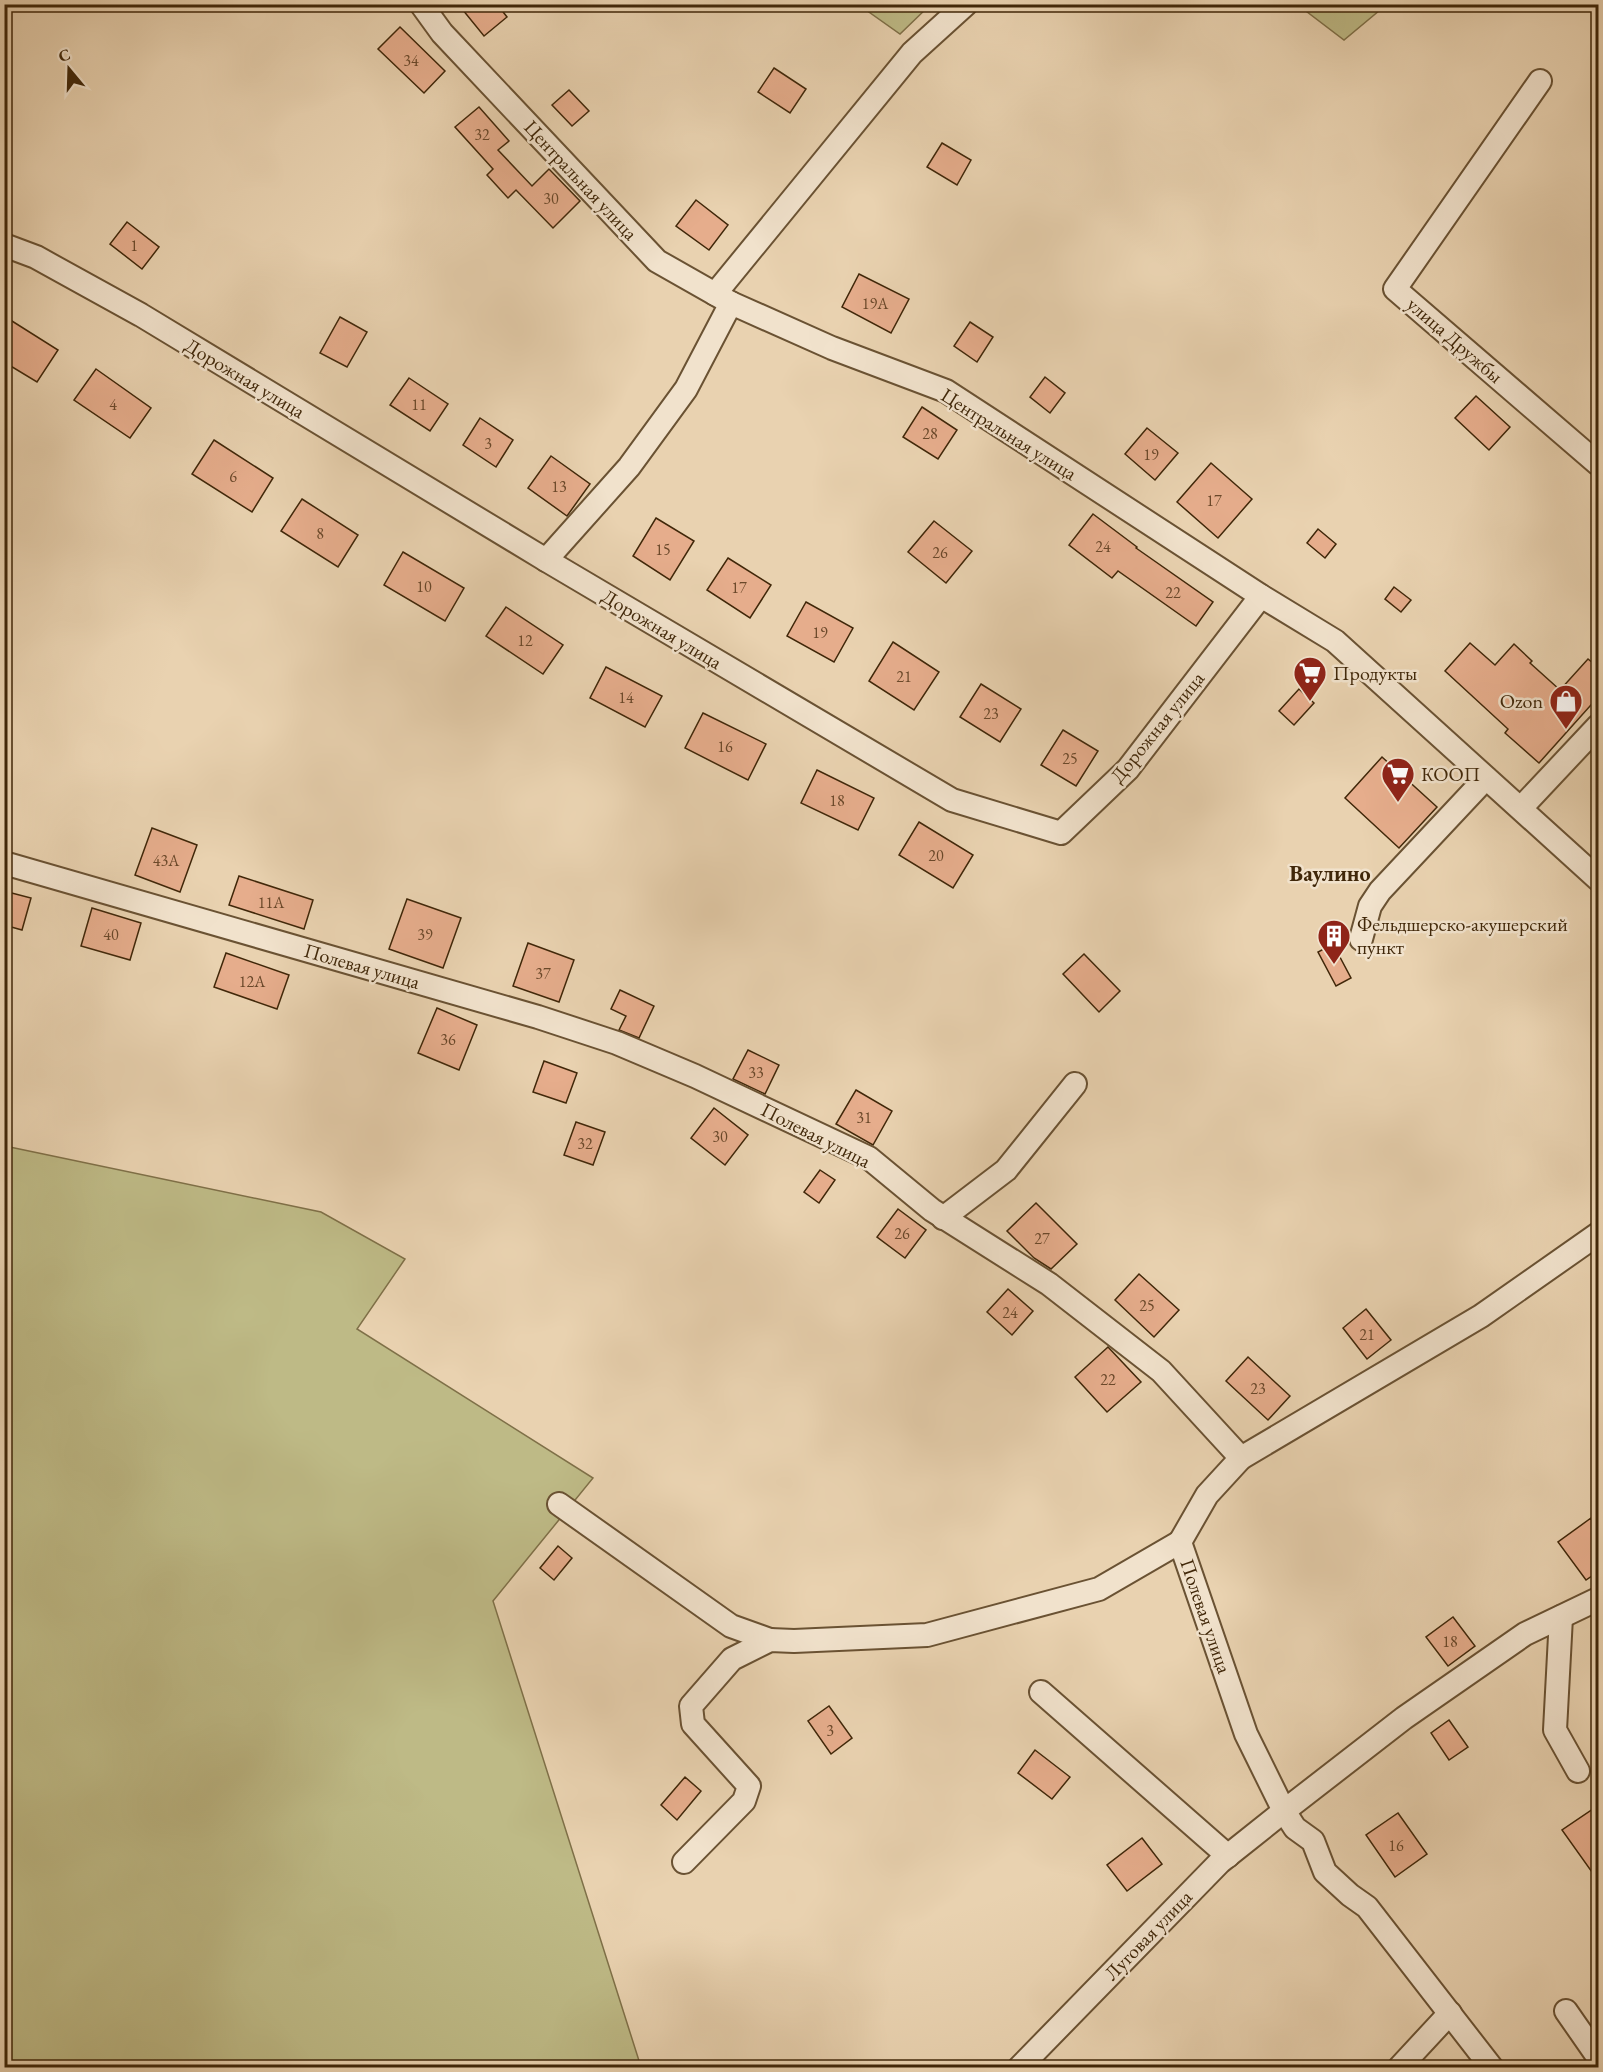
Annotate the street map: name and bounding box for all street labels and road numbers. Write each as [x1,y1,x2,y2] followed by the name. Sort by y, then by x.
[519,114,643,246] street label: Центральная улица
[1402,291,1508,389] street label: улица Дружбы
[180,332,310,424] street label: Дорожная улица
[936,382,1082,486] street label: Центральная улица
[597,583,727,675] street label: Дорожная улица
[1104,666,1210,788] street label: Дорожная улица
[301,937,423,995] street label: Полевая улица
[757,1096,875,1174] street label: Полевая улица
[1174,1555,1238,1677] street label: Полевая улица
[1098,1884,1198,1986] street label: Луговая улица

